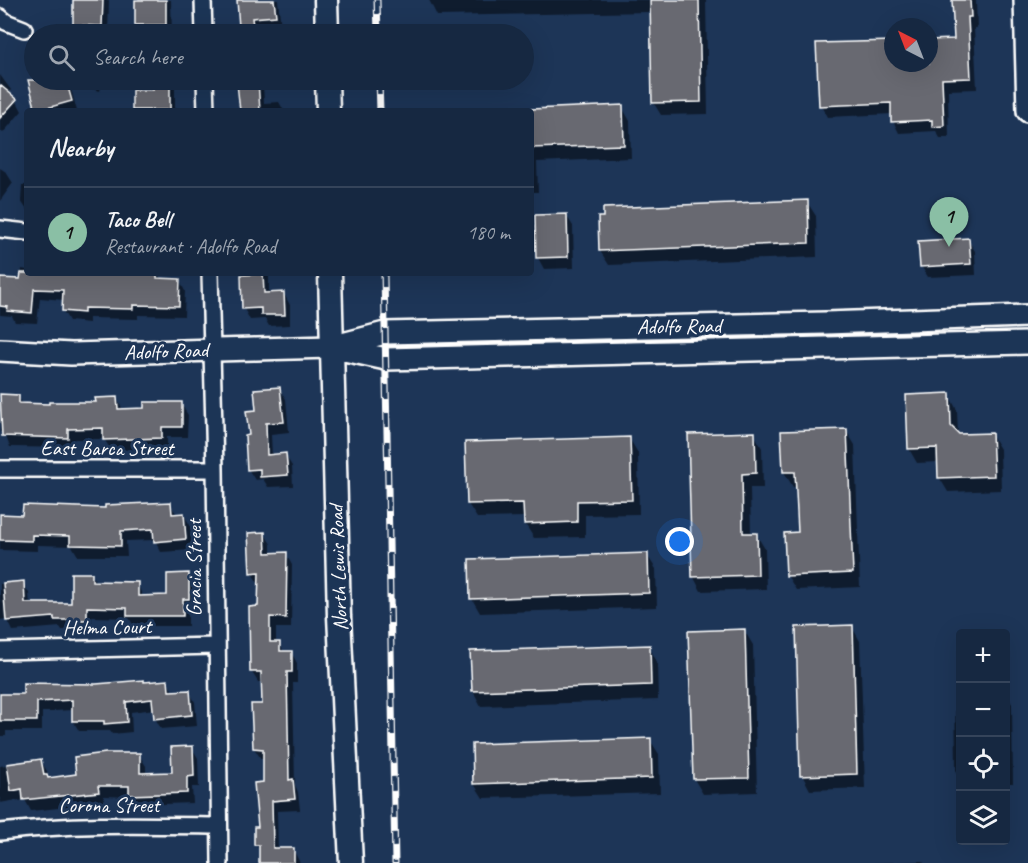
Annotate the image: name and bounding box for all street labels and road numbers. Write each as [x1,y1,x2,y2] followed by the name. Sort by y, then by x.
[637,312,725,340] street label: Adolfo Road
[123,336,212,365] street label: Adolfo Road
[41,435,175,461] street label: East Barca Street
[323,502,353,632] street label: North Lewis Road
[181,517,207,617] street label: Gracia Street
[62,613,154,641] street label: Helma Court
[59,792,161,818] street label: Corona Street

